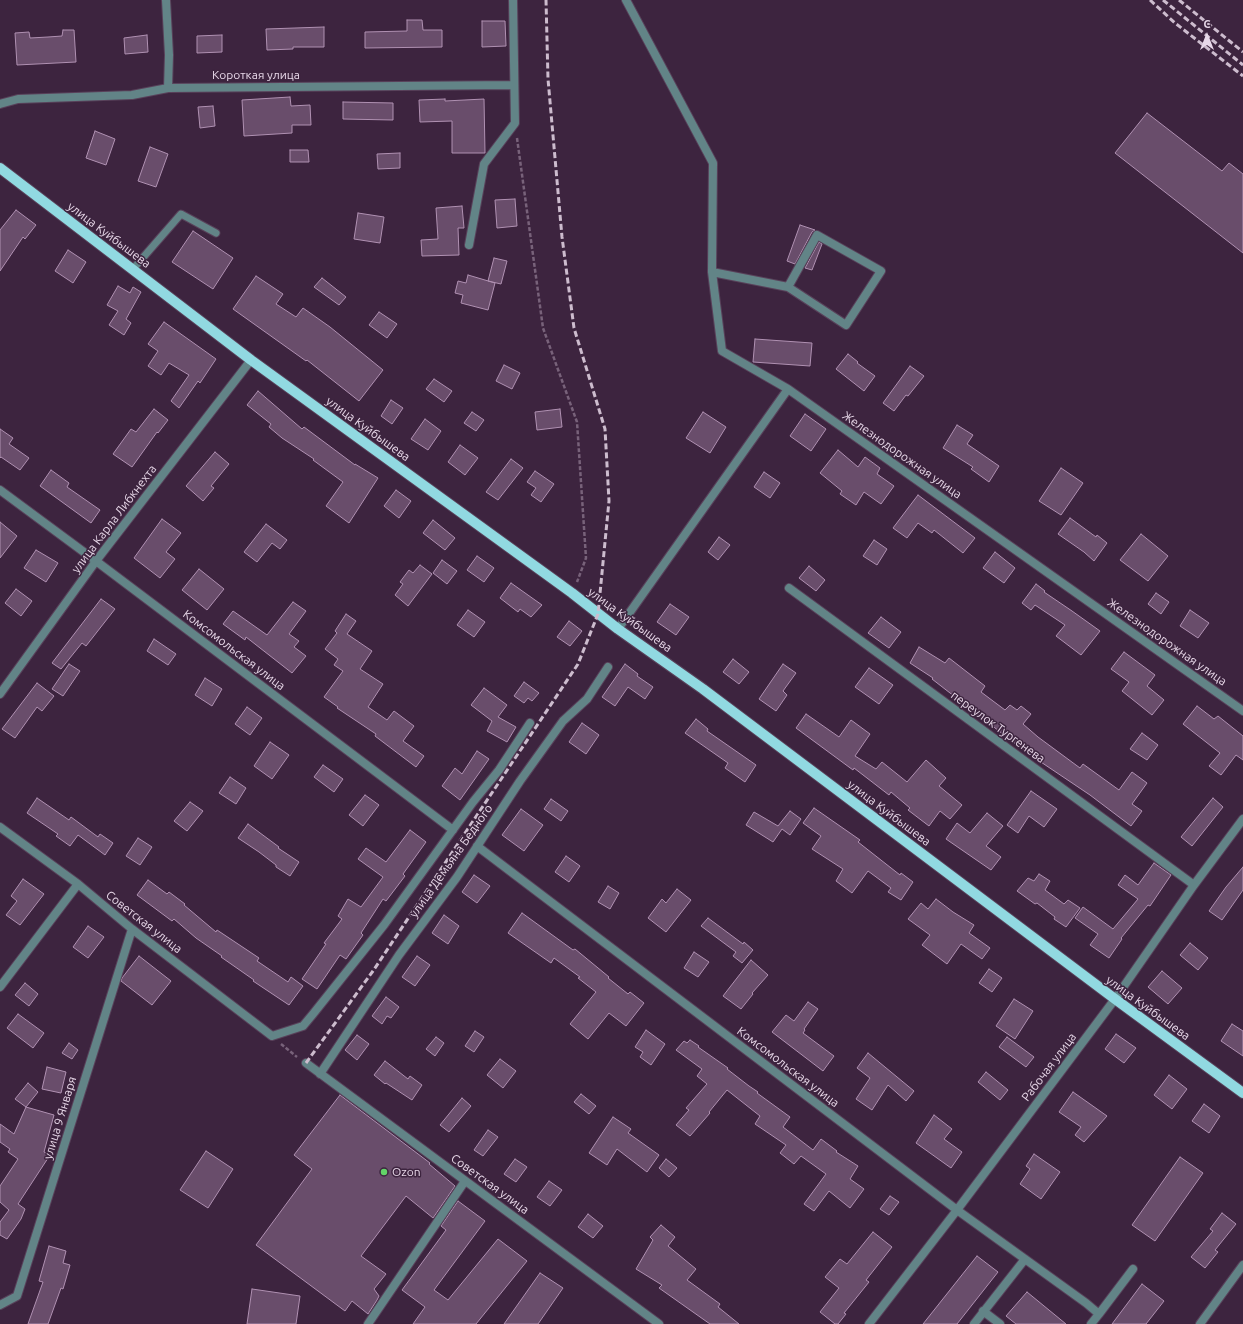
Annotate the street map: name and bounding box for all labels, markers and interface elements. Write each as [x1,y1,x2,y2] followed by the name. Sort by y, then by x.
[1187,16,1227,56] north arrow
[1203,18,1211,30] text: С
[212,68,300,82] street label: Короткая улица
[65,199,153,271] street label: улица Куйбышева
[323,394,413,464] street label: улица Куйбышева
[840,408,964,502] street label: Железнодорожная улица
[69,462,159,576] street label: улица Карла Либкнехта
[585,585,675,655] street label: улица Куйбышева
[1105,595,1229,689] street label: Железнодорожная улица
[180,607,288,693] street label: Комсомольская улица
[948,688,1048,766] street label: переулок Тургенева
[845,777,933,849] street label: улица Куйбышева
[406,802,496,920] street label: улица Демьяна Бедного
[103,888,185,956] street label: Советская улица
[1103,973,1193,1043] street label: улица Куйбышева
[734,1024,842,1110] street label: Комсомольская улица
[1019,1030,1079,1104] street label: Рабочая улица
[41,1075,79,1161] street label: улица 9 Января
[448,1151,532,1217] street label: Советская улица
[392,1165,421,1179] place label: Ozon
[379,1167,389,1177] marker: Ozon

